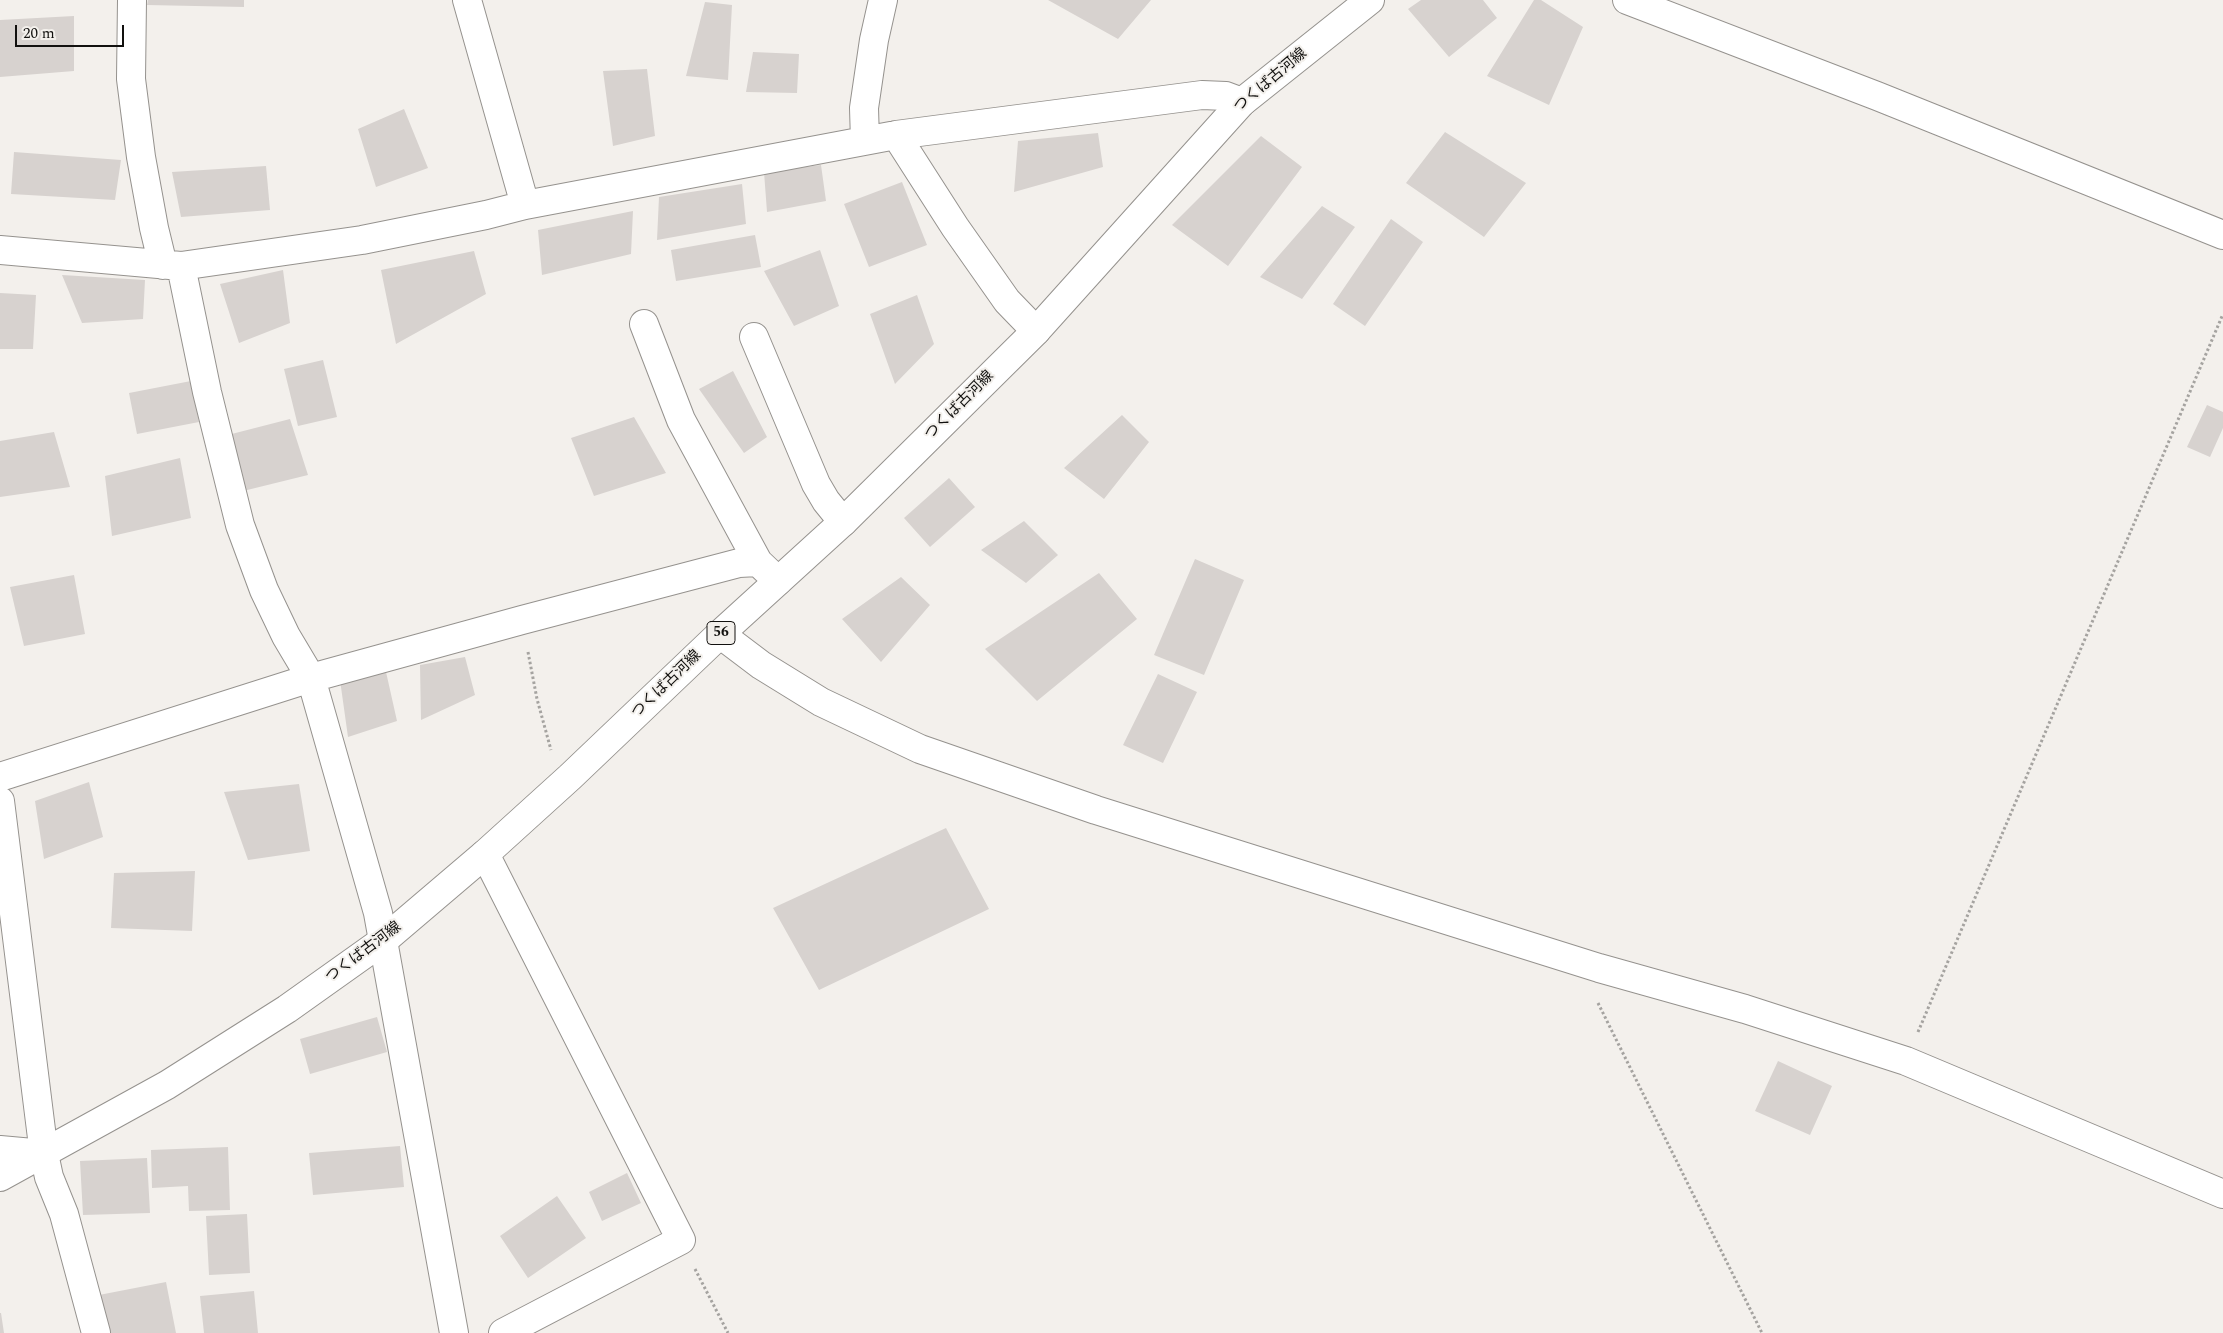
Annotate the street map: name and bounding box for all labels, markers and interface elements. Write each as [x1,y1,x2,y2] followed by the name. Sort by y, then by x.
[18,15,126,47] scale bar
[23,22,55,45] text: 20 m
[1231,45,1311,117] street label: つくば古河線
[922,368,998,444] street label: つくば古河線
[707,622,735,644] road number: 56
[628,647,706,723] street label: つくば古河線
[323,919,405,987] street label: つくば古河線

